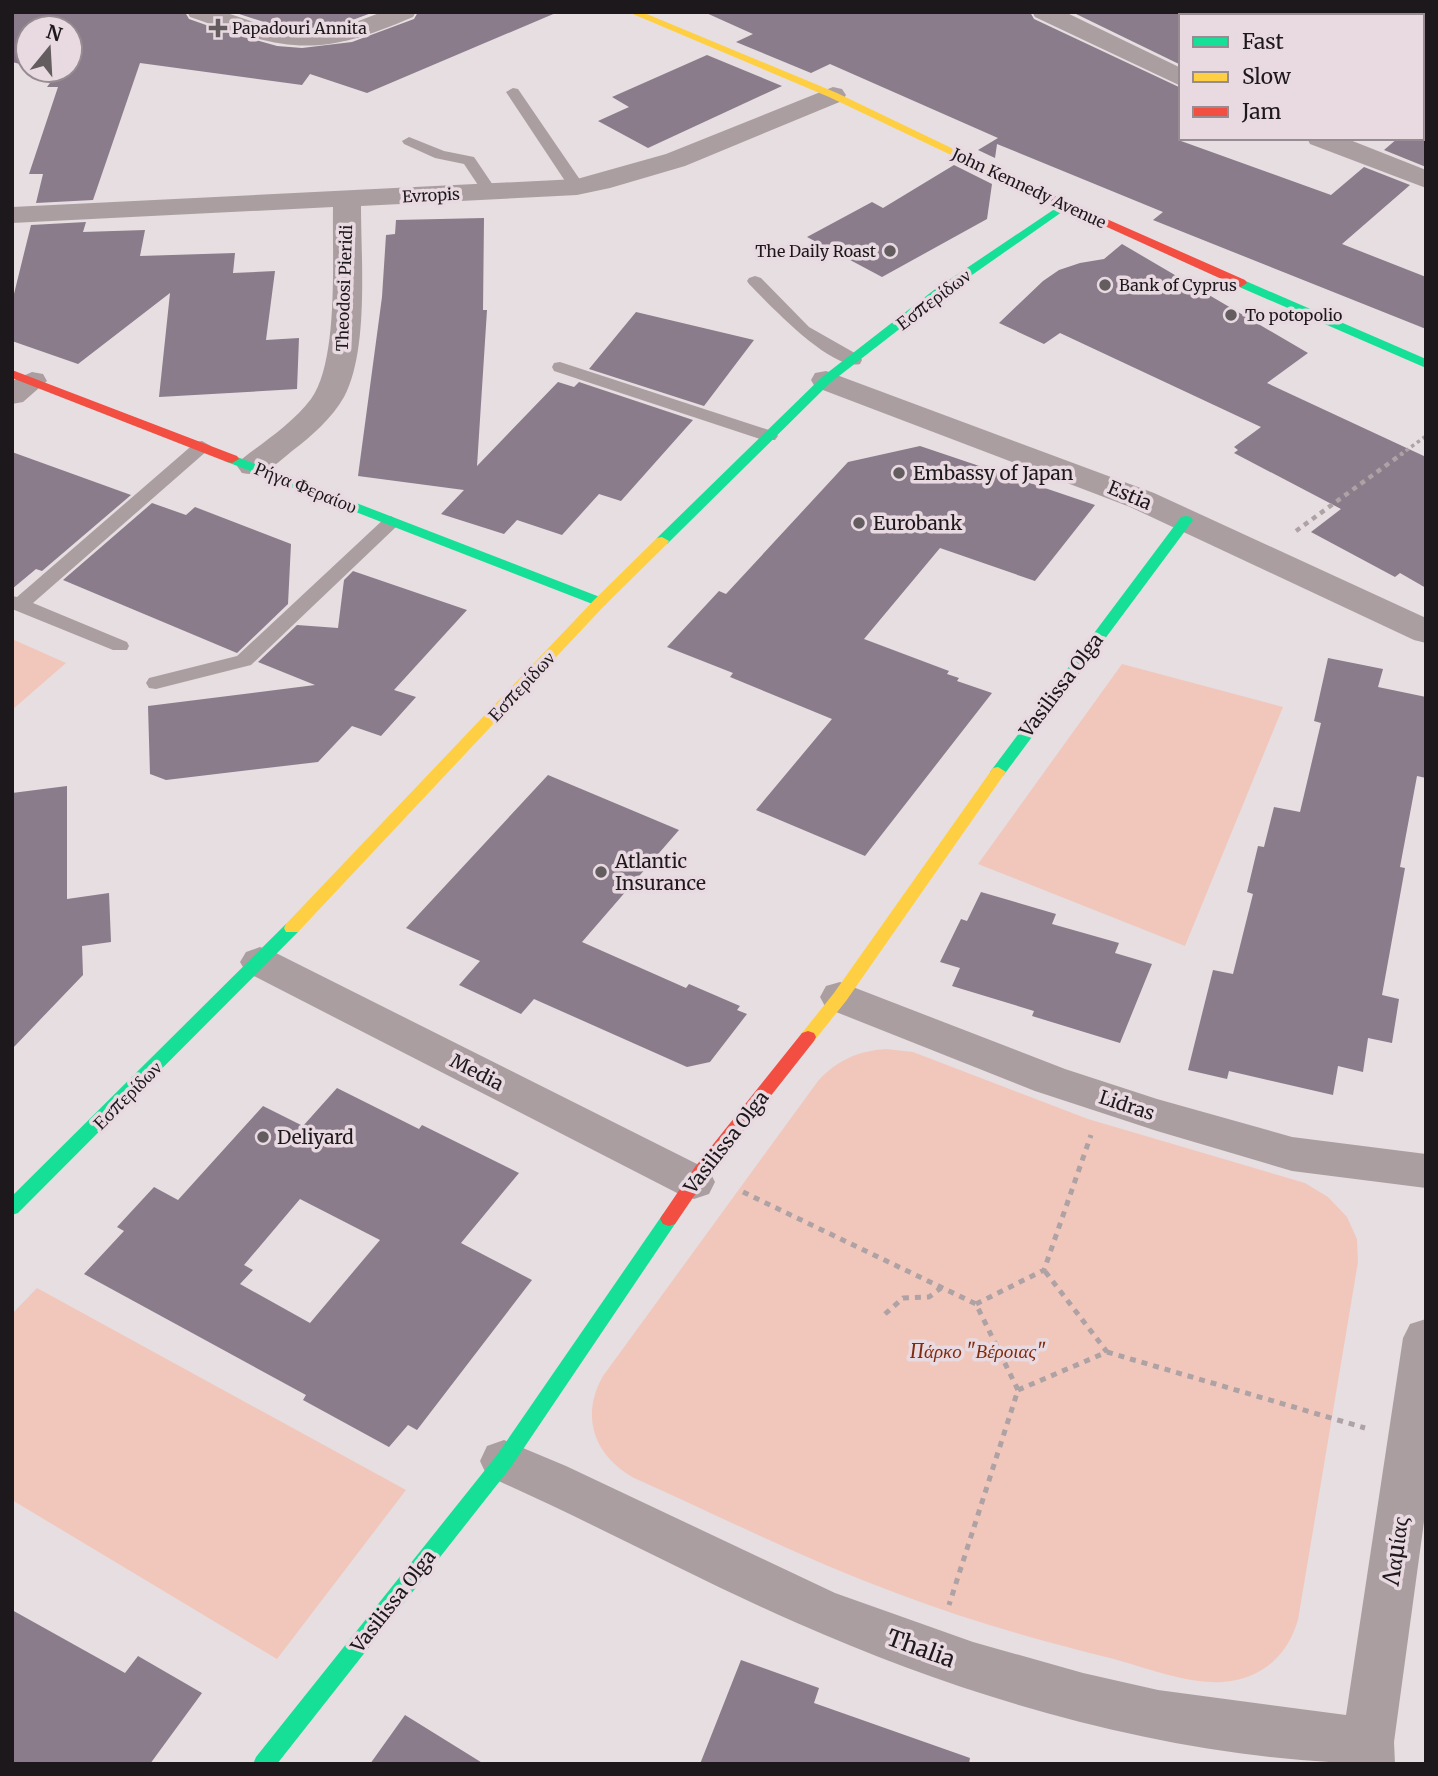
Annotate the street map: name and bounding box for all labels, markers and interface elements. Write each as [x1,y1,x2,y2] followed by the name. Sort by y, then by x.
[14,14,84,84] north arrow
[1179,14,1424,140] legend
[232,18,367,38] place label: Papadouri Annita
[43,19,65,47] text: N
[210,20,226,36] marker: Papadouri Annita
[1242,28,1284,55] text: Fast
[1242,63,1291,90] text: Slow
[1241,98,1281,125] text: Jam
[948,143,1109,232] street label: John Kennedy Avenue
[402,183,461,206] street label: Evropis
[332,224,356,352] street label: Theodosi Pieridi
[755,241,877,261] place label: The Daily Roast
[882,243,898,259] marker: The Daily Roast
[891,263,976,335] street label: Εσπερίδων
[1119,275,1237,295] place label: Bank of Cyprus
[1097,277,1113,293] marker: Bank of Cyprus
[1245,305,1342,325] place label: To potopolio
[1223,307,1239,323] marker: To potopolio
[251,456,361,518] street label: Ρήγα Φεραίου
[913,461,1074,485] place label: Embassy of Japan
[891,465,907,481] marker: Embassy of Japan
[1104,475,1156,515] street label: Estia
[873,511,962,535] place label: Eurobank
[851,515,867,531] marker: Eurobank
[1014,628,1108,742] street label: Vasilissa Olga
[482,645,560,726] street label: Εσπερίδων
[614,849,706,895] place label: Atlantic Insurance
[593,864,609,880] marker: Atlantic Insurance
[446,1048,508,1096] street label: Media
[87,1055,167,1135] street label: Εσπερίδων
[1096,1085,1158,1125] street label: Lidras
[678,1086,774,1199] street label: Vasilissa Olga
[277,1125,354,1149] place label: Deliyard
[255,1129,271,1145] marker: Deliyard
[910,1339,1046,1363] park label: Πάρκο "Βέροιας"
[1376,1515,1414,1588] street label: Λαμίας
[345,1545,441,1658] street label: Vasilissa Olga
[883,1622,959,1674] street label: Thalia

